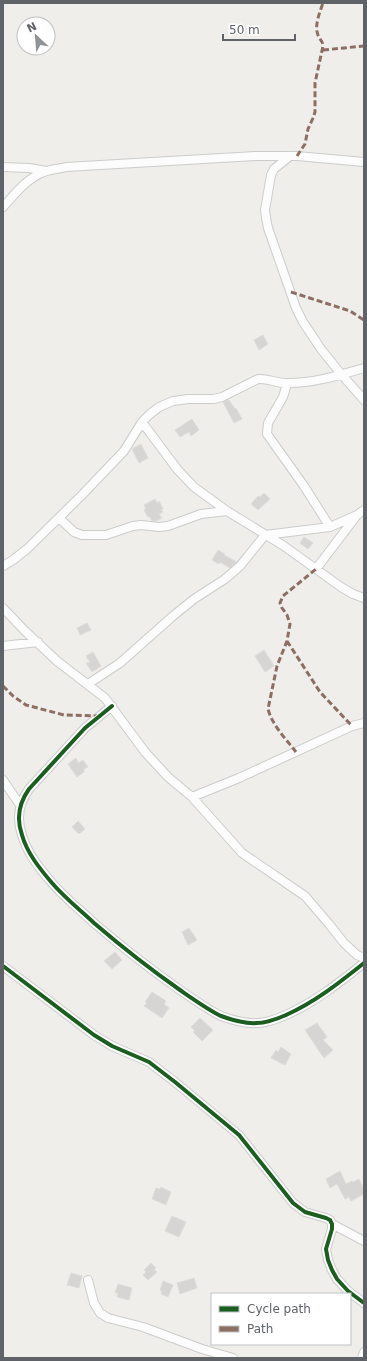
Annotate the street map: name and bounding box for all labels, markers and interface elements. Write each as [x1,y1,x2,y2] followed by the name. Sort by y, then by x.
[16,16,56,56] north arrow
[223,16,295,42] scale bar
[25,20,39,35] text: N
[229,23,260,37] text: 50 m
[211,1293,351,1345] legend
[247,1302,311,1316] text: Cycle path
[247,1322,273,1336] text: Path

